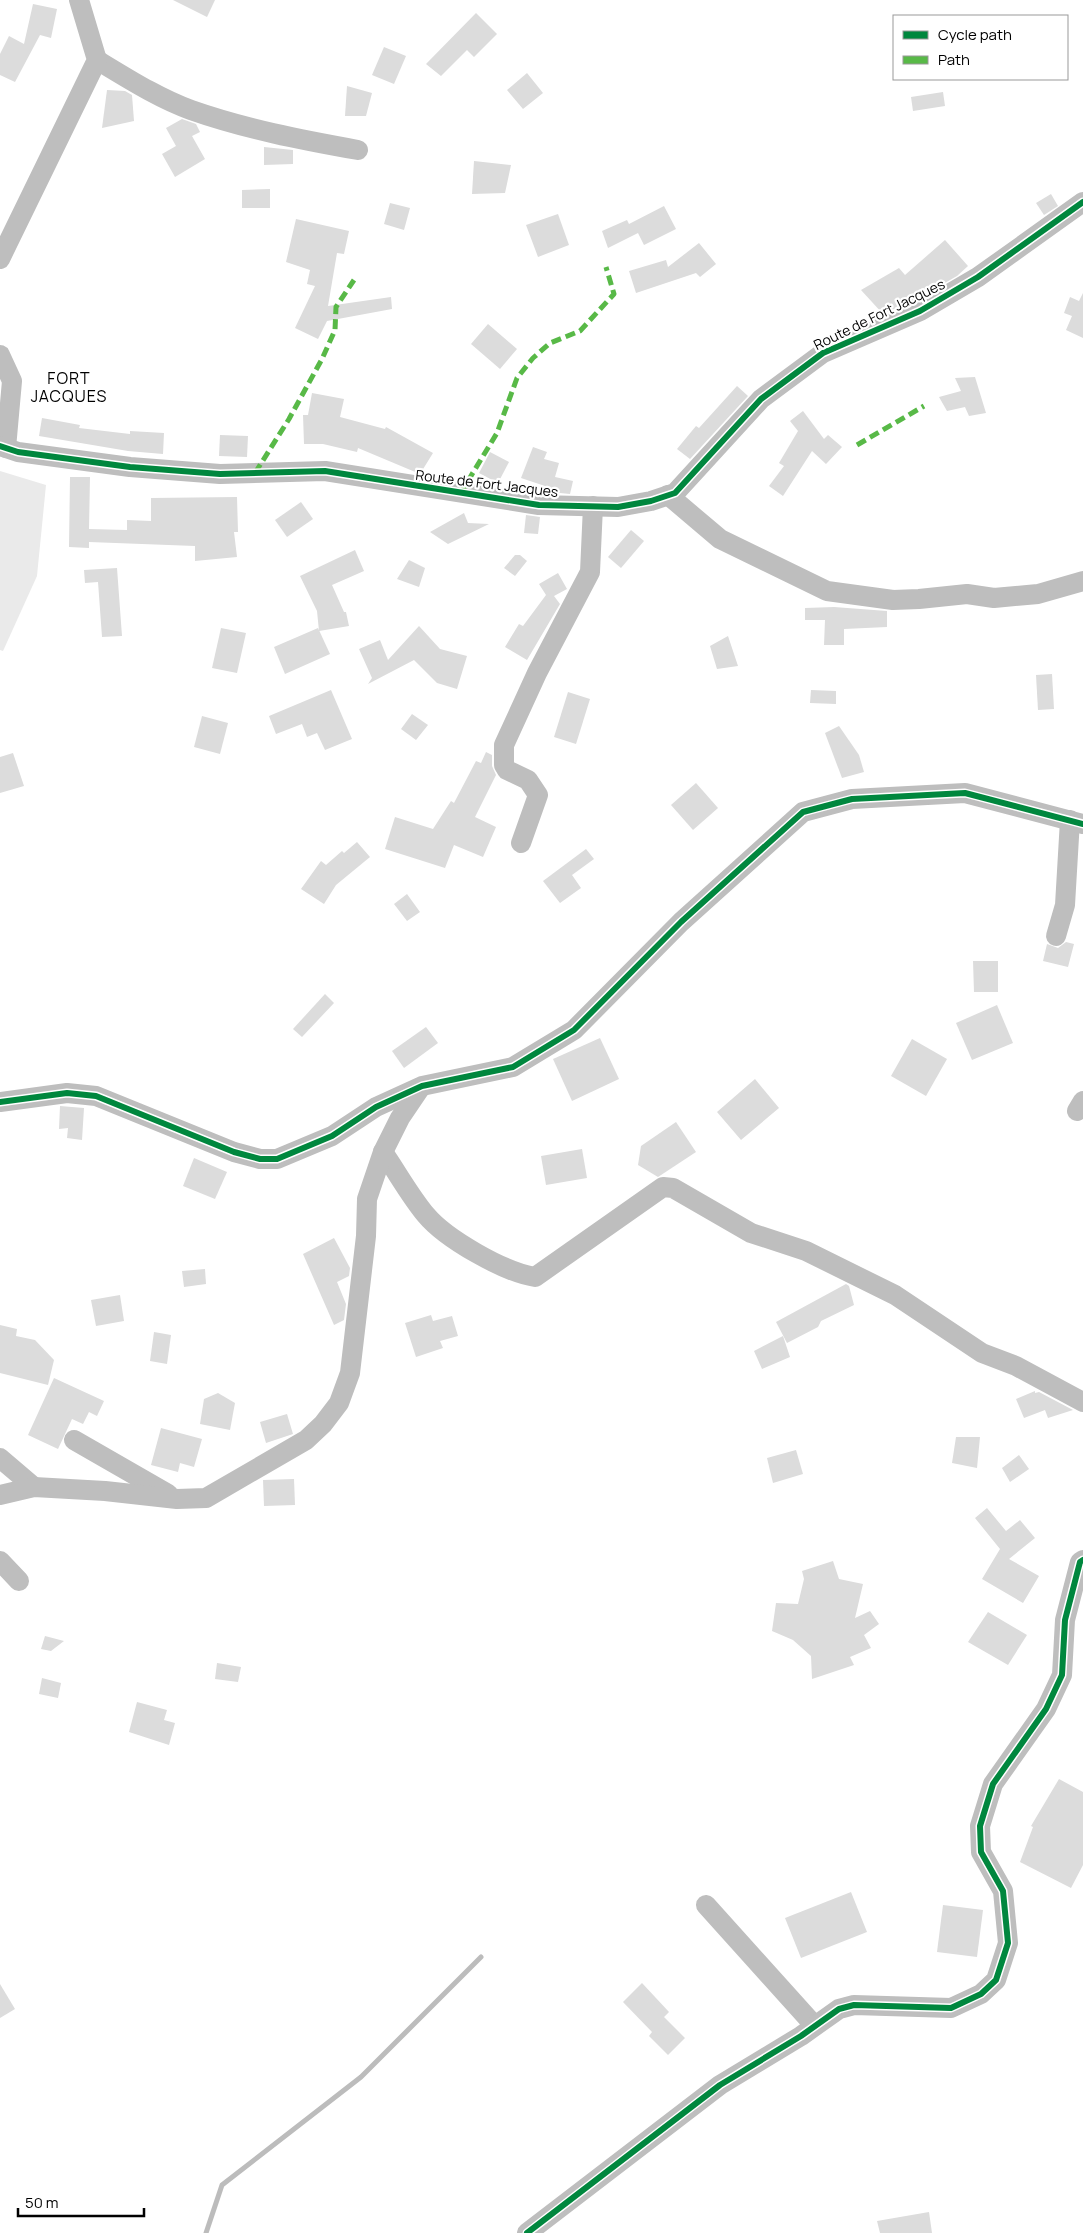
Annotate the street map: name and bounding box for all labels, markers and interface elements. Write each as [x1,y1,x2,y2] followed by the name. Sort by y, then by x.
[893,15,1068,80] legend
[938,24,1012,45] text: Cycle path
[938,49,970,70] text: Path
[810,274,948,354] street label: Route de Fort Jacques
[31,367,107,407] district label: FORT JACQUES
[415,465,559,501] street label: Route de Fort Jacques
[18,2186,144,2218] scale bar
[25,2192,59,2213] text: 50 m

